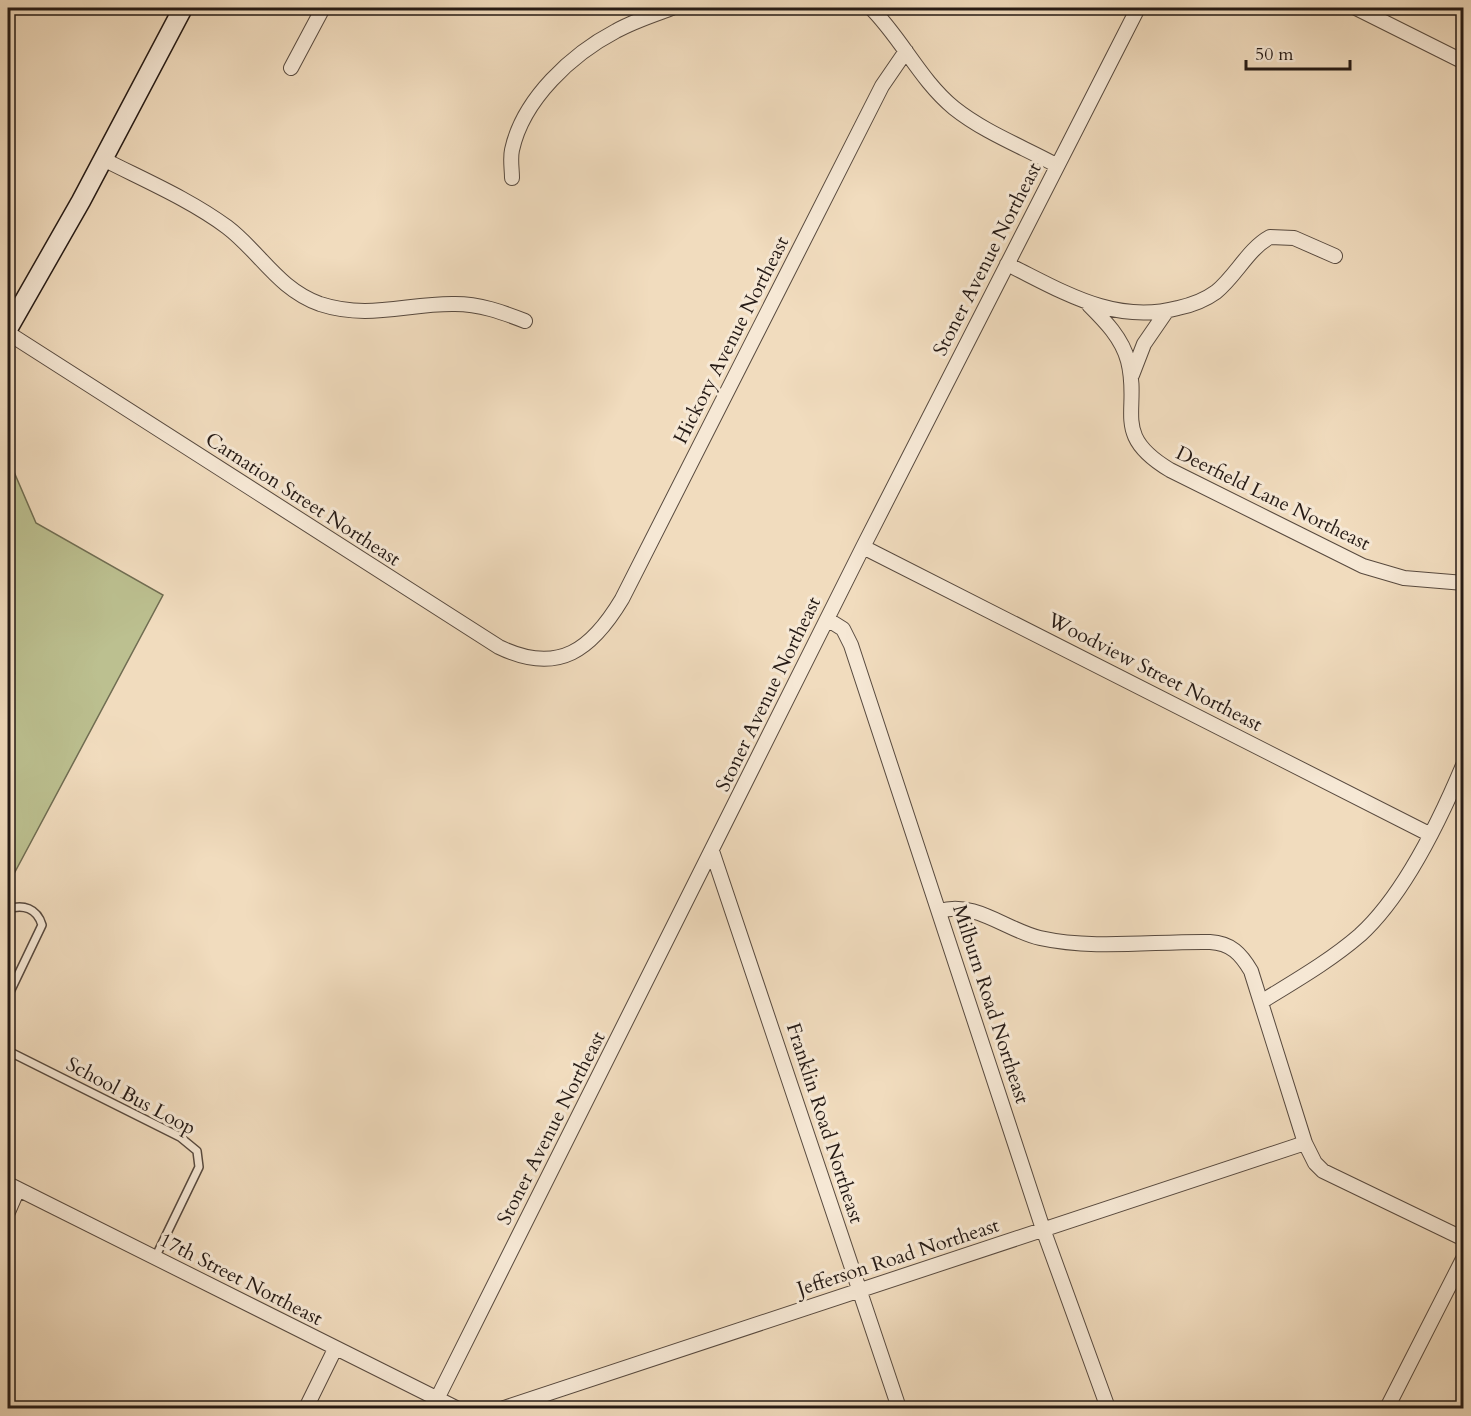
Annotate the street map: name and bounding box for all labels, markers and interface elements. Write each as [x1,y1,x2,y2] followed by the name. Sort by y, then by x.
[1246,33,1350,71] scale bar
[1255,42,1294,67] text: 50 m
[926,157,1048,360] street label: Stoner Avenue Northeast
[667,231,795,448] street label: Hickory Avenue Northeast
[200,426,406,573] street label: Carnation Street Northeast
[1171,439,1375,557] street label: Deerfield Lane Northeast
[709,591,827,796] street label: Stoner Avenue Northeast
[1042,606,1267,738] street label: Woodview Street Northeast
[946,901,1036,1108] street label: Milburn Road Northeast
[780,1019,870,1227] street label: Franklin Road Northeast
[490,1026,612,1229] street label: Stoner Avenue Northeast
[61,1050,201,1142] street label: School Bus Loop
[791,1211,1003,1303] street label: Jefferson Road Northeast
[155,1226,328,1332] street label: 17th Street Northeast

